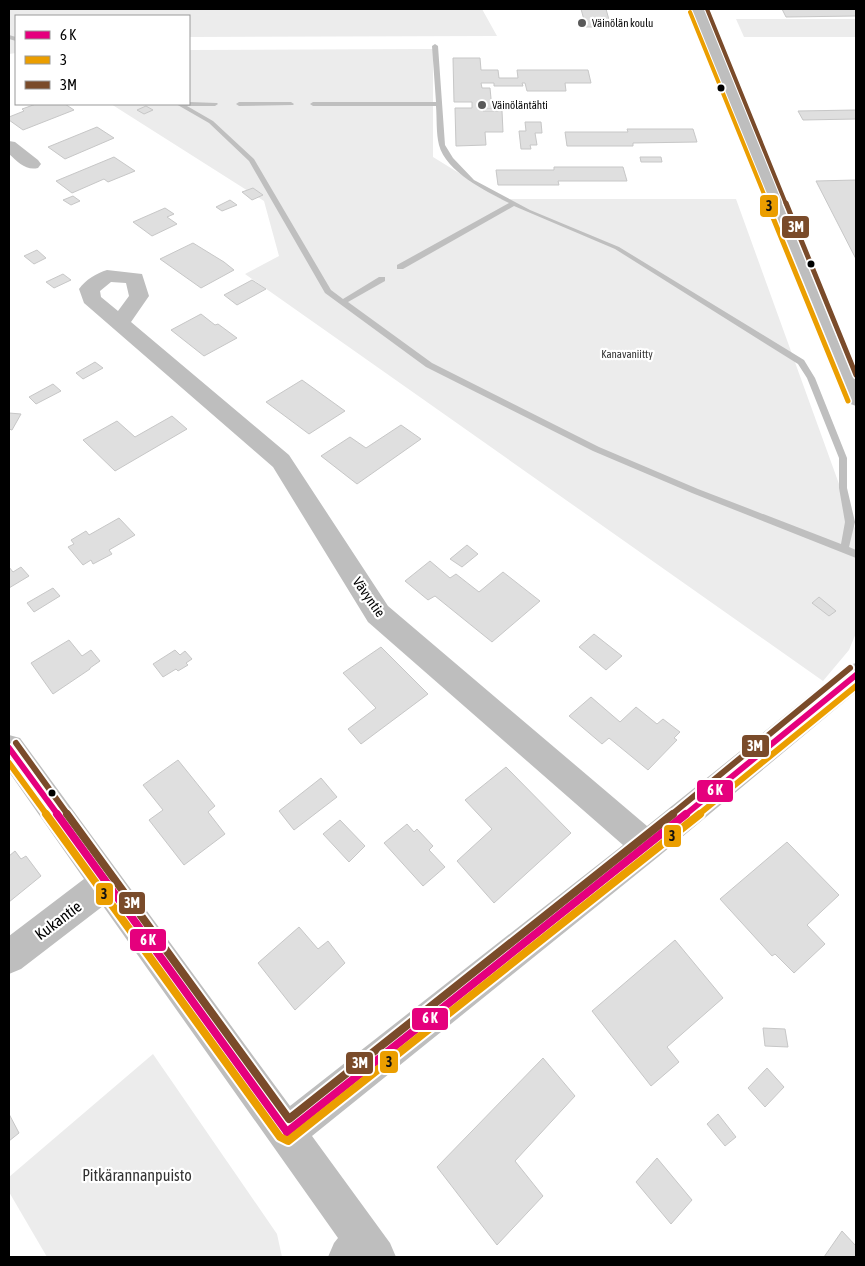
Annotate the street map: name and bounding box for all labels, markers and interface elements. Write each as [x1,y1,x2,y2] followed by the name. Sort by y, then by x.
[15,15,190,105] legend
[576,17,588,29] marker: Väinölän koulu
[592,17,653,29] place label: Väinölän koulu
[60,26,77,43] text: 6 K
[60,51,67,68] text: 3
[60,76,77,93] text: 3M
[716,83,726,93] unlabelled marker
[476,99,488,111] marker: Väinöläntähti
[492,99,548,111] place label: Väinöläntähti
[759,194,779,218] line badge: 3
[766,198,772,214] text: 3
[781,215,810,239] line badge: 3M
[788,219,804,235] text: 3M
[806,259,816,269] unlabelled marker
[601,348,653,360] park label: Kanavaniitty
[350,574,388,620] street label: Vävyntie
[741,734,770,758] line badge: 3M
[747,738,763,754] text: 3M
[696,779,734,803] line badge: 6 K
[707,782,723,798] text: 6 K
[47,788,57,798] unlabelled marker
[663,824,682,848] line badge: 3
[669,828,675,844] text: 3
[95,882,114,906] line badge: 3
[101,886,107,902] text: 3
[118,891,146,915] line badge: 3M
[124,895,140,911] text: 3M
[31,897,85,943] street label: Kukantie
[129,928,167,952] line badge: 6 K
[140,932,156,948] text: 6 K
[411,1007,449,1031] line badge: 6 K
[422,1010,438,1026] text: 6 K
[379,1050,399,1074] line badge: 3
[345,1051,374,1075] line badge: 3M
[386,1054,392,1070] text: 3
[352,1055,368,1071] text: 3M
[82,1166,192,1185] park label: Pitkärannanpuisto

